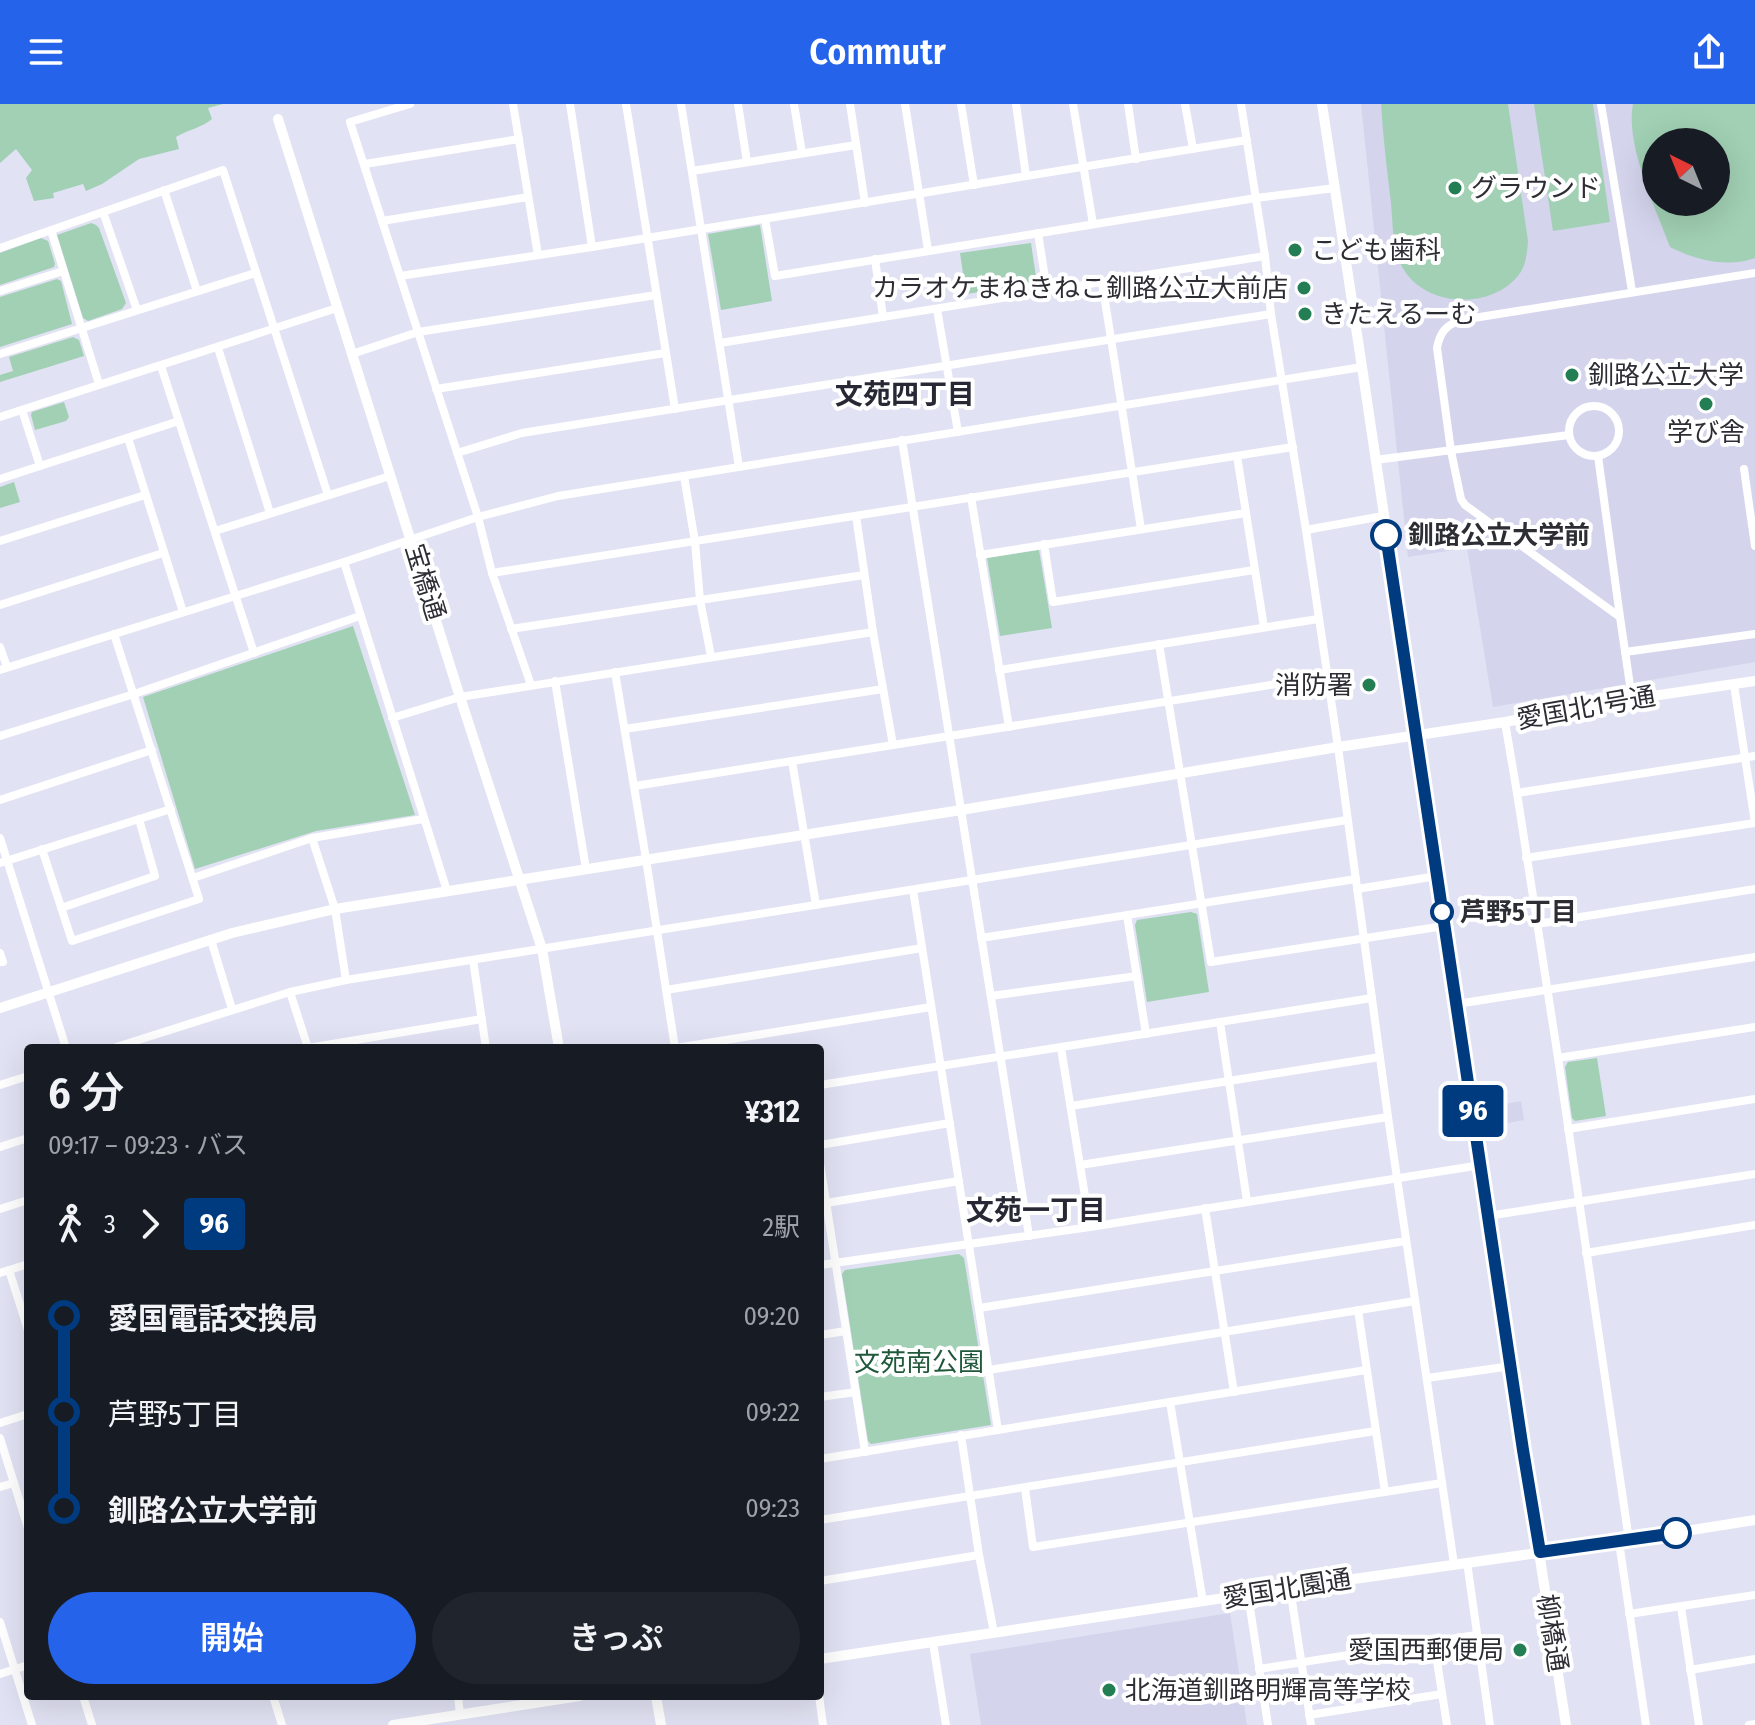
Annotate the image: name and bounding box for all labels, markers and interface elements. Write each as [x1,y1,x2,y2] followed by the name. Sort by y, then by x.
[24,30,68,74] icon: menu
[809,30,946,74] text: Commutr
[1687,30,1731,74] icon: share
[1642,128,1730,216] north arrow
[1642,128,1730,216] map controls
[1471,173,1601,204] place label: グラウンド
[1446,179,1464,197] marker: グラウンド
[1311,235,1441,266] place label: こども歯科
[1286,241,1304,259] marker: こども歯科
[872,273,1288,304] place label: カラオケまねきねこ釧路公立大前店
[1295,279,1313,297] marker: カラオケまねきねこ釧路公立大前店
[1321,299,1476,330] place label: きたえるーむ
[1296,305,1314,323] marker: きたえるーむ
[1588,360,1744,391] place label: 釧路公立大学
[1563,366,1581,384] marker: 釧路公立大学
[835,378,975,411] district label: 文苑四丁目
[1697,395,1715,413] marker: 学び舎
[1667,417,1745,448] place label: 学び舎
[1371,520,1401,550] marker: 釧路公立大学前
[1408,520,1590,551] place label: 釧路公立大学前
[399,540,451,624] street label: 宝橋通
[1275,670,1353,701] place label: 消防署
[1360,676,1378,694] marker: 消防署
[1514,681,1658,735] street label: 愛国北1号通
[1460,897,1577,928] place label: 芦野5丁目
[1431,901,1453,923] marker: 芦野5丁目
[48,1067,124,1120] text: 6 分
[1437,1085,1509,1137] line badge: 96
[745,1094,800,1130] text: ¥312
[1458,1094,1488,1127] text: 96
[48,1130,248,1161] text: 09:17 – 09:23 · バス
[966,1194,1106,1227] district label: 文苑一丁目
[48,1202,92,1246] icon: walk
[128,1202,172,1246] icon: forward
[200,1207,229,1240] text: 96
[104,1209,116,1240] text: 3
[763,1212,800,1243] text: 2駅
[108,1301,318,1337] text: 愛国電話交換局
[744,1301,800,1332] text: 09:20
[854,1347,984,1378] park label: 文苑南公園
[108,1397,242,1433] text: 芦野5丁目
[746,1397,800,1428] text: 09:22
[108,1493,318,1529] text: 釧路公立大学前
[745,1493,800,1524] text: 09:23
[1661,1518,1691,1548] unlabelled marker
[1220,1564,1354,1614] street label: 愛国北園通
[48,1592,416,1684] button: 開始
[432,1592,800,1684] button: きっぷ
[1531,1592,1573,1674] street label: 柳橋通
[1348,1635,1504,1666] place label: 愛国西郵便局
[1511,1641,1529,1659] marker: 愛国西郵便局
[1125,1675,1411,1706] place label: 北海道釧路明輝高等学校
[1100,1681,1118,1699] marker: 北海道釧路明輝高等学校

